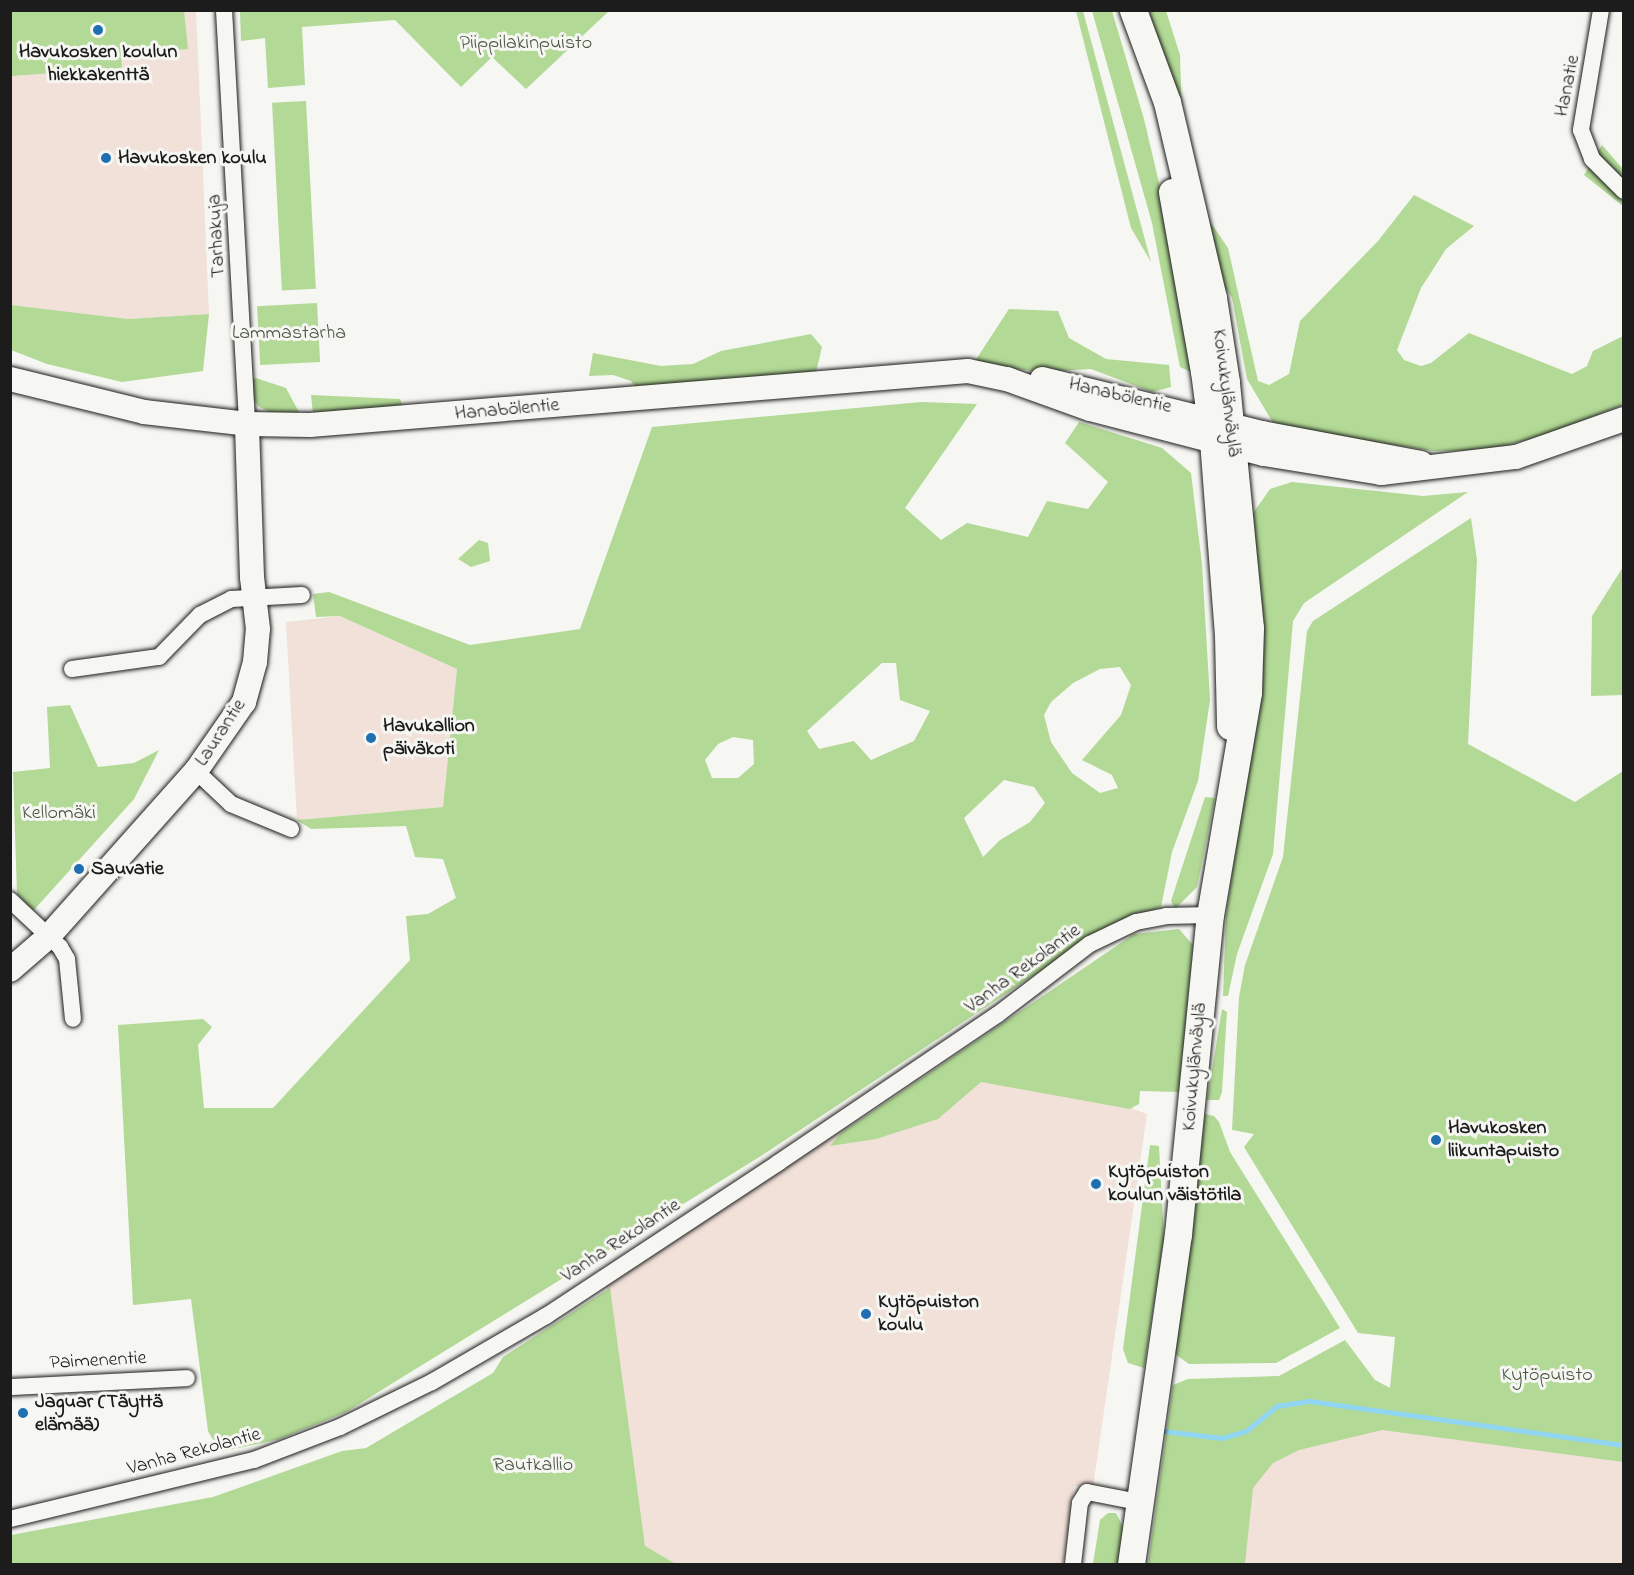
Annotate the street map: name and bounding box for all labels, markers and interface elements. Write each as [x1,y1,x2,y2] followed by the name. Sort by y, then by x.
[91,23,105,37] marker: Havukosken koulun hiekkakenttä
[460,31,592,55] park label: Piippilakinpuisto
[19,40,177,87] place label: Havukosken koulun hiekkakenttä
[1550,53,1586,119] street label: Hanatie
[118,146,267,170] place label: Havukosken koulu
[99,151,113,165] marker: Havukosken koulu
[203,194,231,278] street label: Tarhakuja
[232,321,346,345] park label: Lammastarha
[1206,328,1246,458] street label: Koivukylänväylä
[1066,373,1174,419] street label: Hanabölentie
[454,393,560,427] street label: Hanabölentie
[190,695,252,771] street label: Laurantie
[383,714,475,761] place label: Havukallion päiväkoti
[364,731,378,745] marker: Havukallion päiväkoti
[22,801,96,825] park label: Kellomäki
[91,857,164,881] place label: Sauvatie
[72,862,86,876] marker: Sauvatie
[960,919,1086,1019] street label: Vanha Rekolantie
[1177,1002,1213,1132] street label: Koivukylänväylä
[1448,1116,1559,1163] place label: Havukosken liikuntapuisto
[1429,1133,1443,1147] marker: Havukosken liikuntapuisto
[1108,1160,1241,1207] place label: Kytöpuiston koulun väistötila
[1089,1177,1103,1191] marker: Kytöpuiston koulun väistötila
[557,1194,685,1288] street label: Vanha Rekolantie
[878,1290,979,1337] place label: Kytöpuiston koulu
[859,1307,873,1321] marker: Kytöpuiston koulu
[49,1346,147,1376] street label: Paimenentie
[1501,1363,1593,1387] park label: Kytöpuisto
[35,1390,163,1437] place label: Jaguar (Täyttä elämää)
[16,1406,30,1420] marker: Jaguar (Täyttä elämää)
[125,1423,263,1481] street label: Vanha Rekolantie
[493,1453,573,1477] park label: Rautkallio

